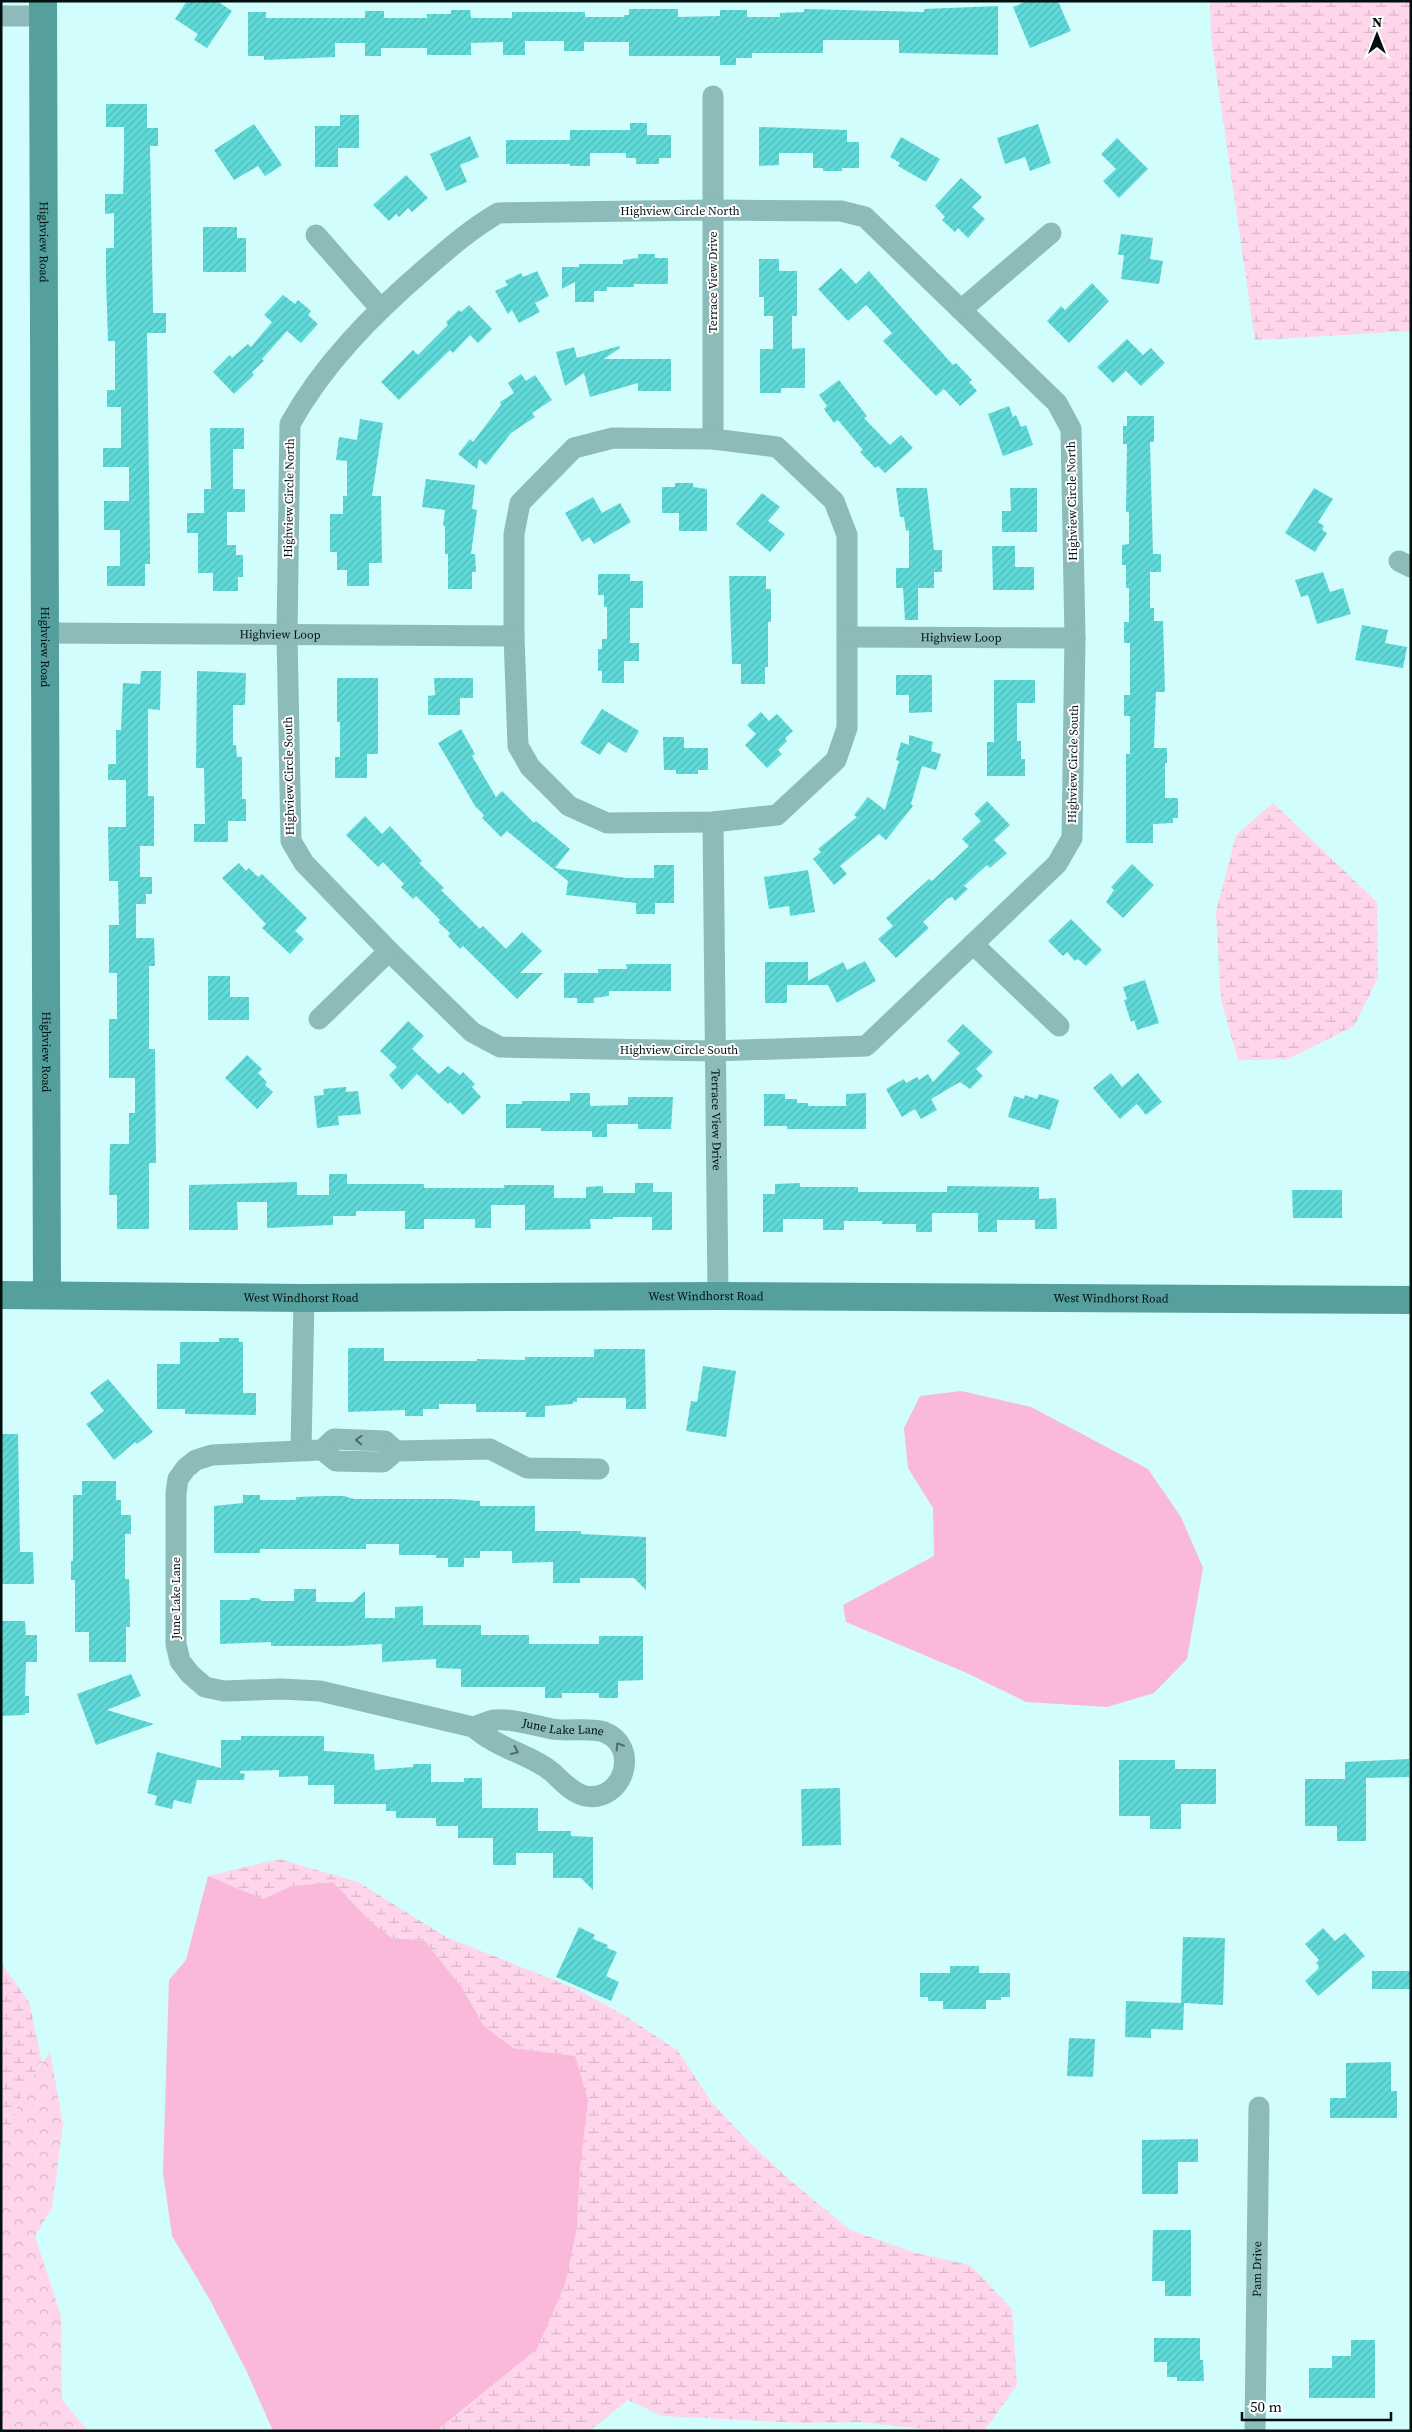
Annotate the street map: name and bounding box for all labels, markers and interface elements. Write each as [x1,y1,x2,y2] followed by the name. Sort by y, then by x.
[1352,10,1402,60] north arrow
[1372,12,1382,32] text: N
[36,202,52,283] street label: Highview Road
[620,203,740,219] street label: Highview Circle North
[705,231,721,333] street label: Terrace View Drive
[280,438,298,558] street label: Highview Circle North
[1063,441,1081,561] street label: Highview Circle North
[37,607,53,688] street label: Highview Road
[240,626,320,643] street label: Highview Loop
[921,629,1001,646] street label: Highview Loop
[1064,705,1082,823] street label: Highview Circle South
[280,717,298,835] street label: Highview Circle South
[38,1012,54,1093] street label: Highview Road
[620,1042,738,1058] street label: Highview Circle South
[708,1069,725,1171] street label: Terrace View Drive
[648,1288,764,1304] street label: West Windhorst Road
[243,1289,359,1306] street label: West Windhorst Road
[1053,1290,1169,1307] street label: West Windhorst Road
[355,1435,362,1445] one-way arrow
[168,1557,184,1640] street label: June Lake Lane
[520,1714,606,1740] street label: June Lake Lane
[615,1742,625,1751] one-way arrow
[510,1745,519,1756] one-way arrow
[1249,2241,1265,2297] street label: Pam Drive
[1242,2390,1391,2422] scale bar
[1250,2396,1282,2417] text: 50 m

